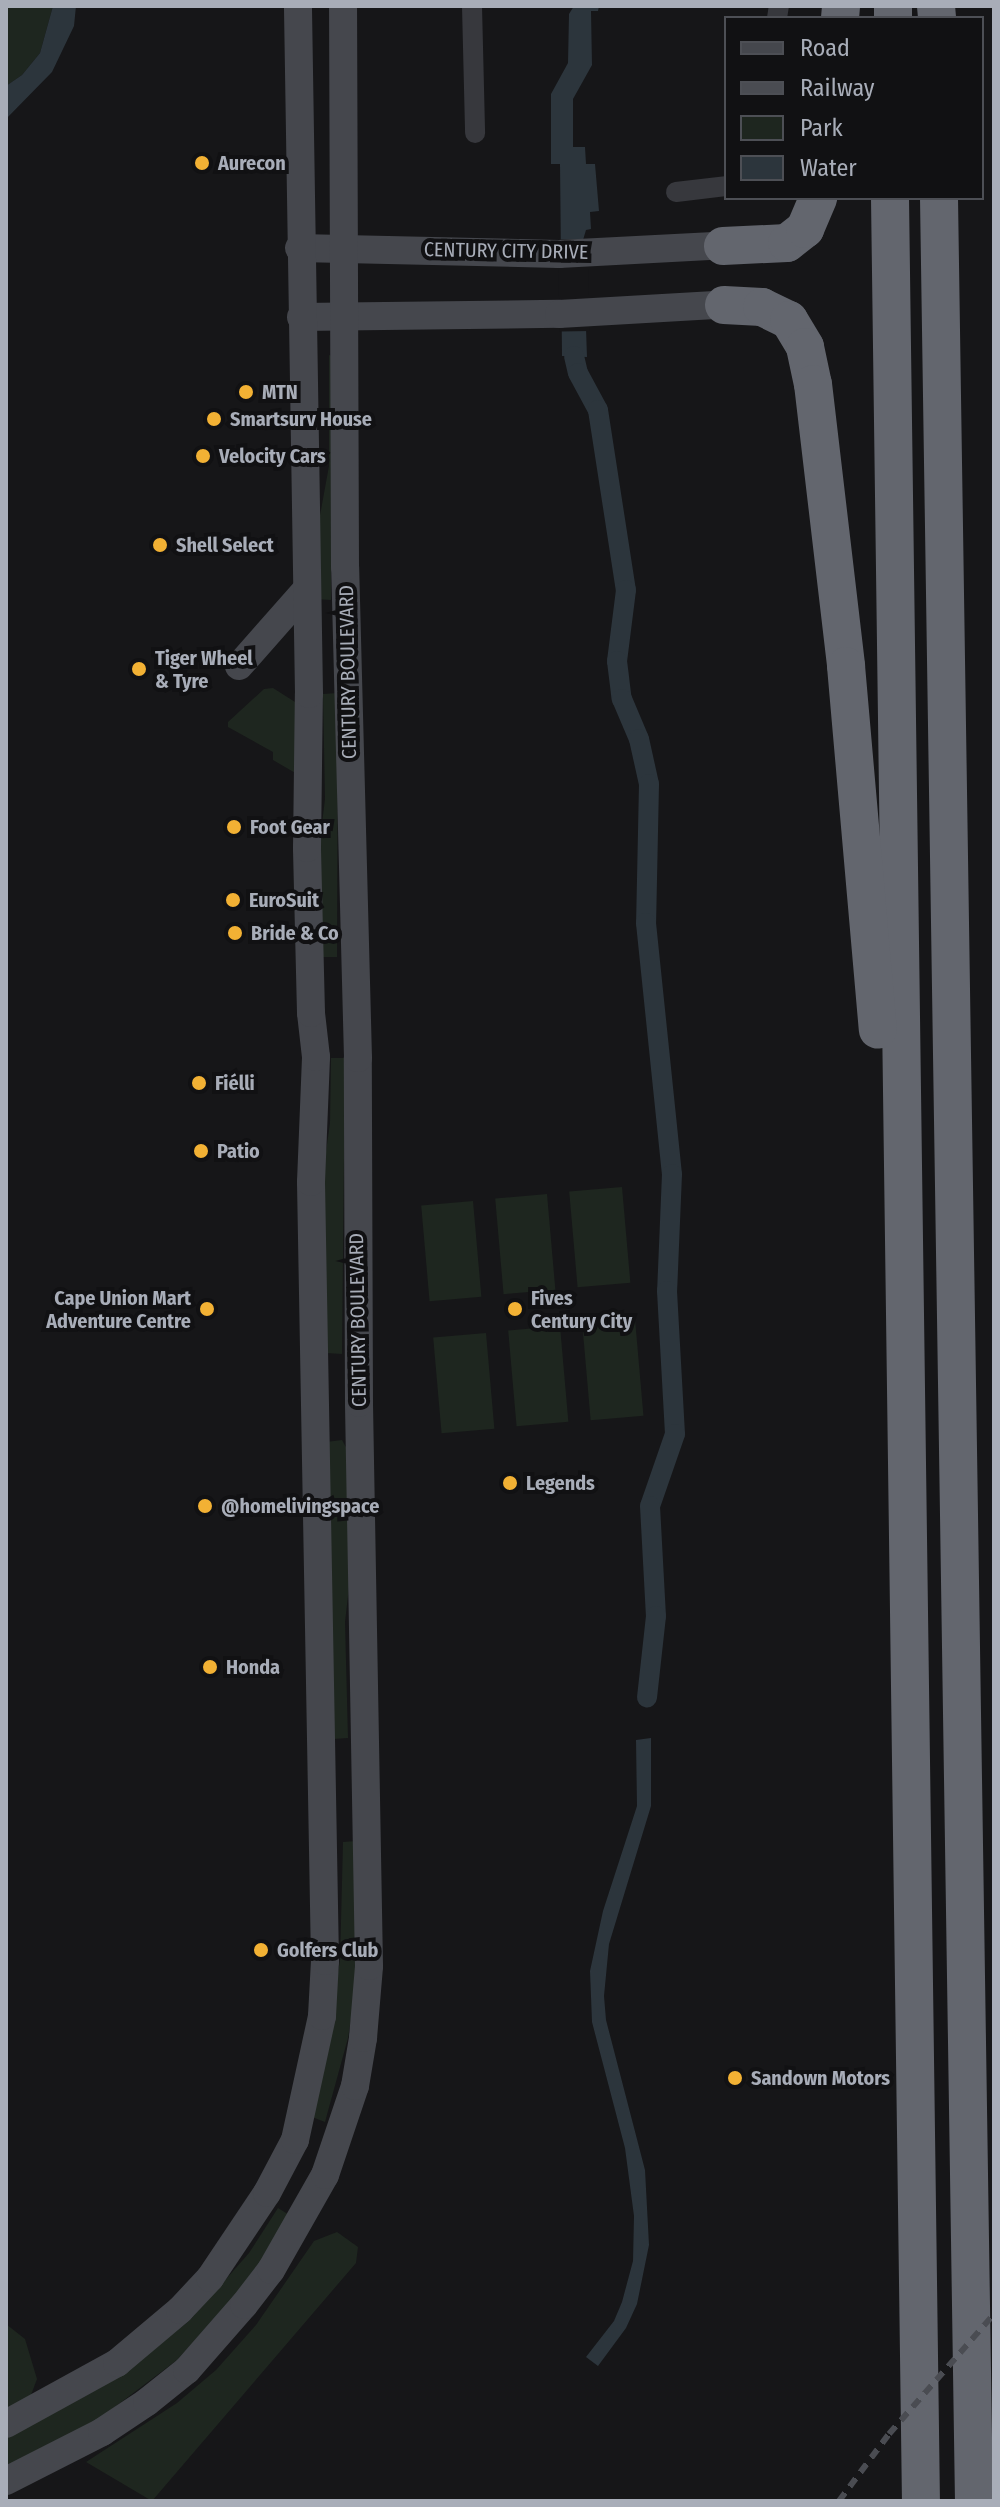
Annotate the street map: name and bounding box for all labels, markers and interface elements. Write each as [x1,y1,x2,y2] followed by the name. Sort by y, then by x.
[724,16,984,200] legend
[800,34,850,62] text: Road
[800,74,875,102] text: Railway
[800,114,843,142] text: Park
[218,151,286,175] place label: Aurecon
[193,154,211,172] marker: Aurecon
[800,154,857,182] text: Water
[424,238,588,264] street label: CENTURY CITY DRIVE
[262,380,298,404] place label: MTN
[237,383,255,401] marker: MTN
[230,407,372,431] place label: Smartsurv House
[205,410,223,428] marker: Smartsurv House
[219,444,326,468] place label: Velocity Cars
[194,447,212,465] marker: Velocity Cars
[176,533,274,557] place label: Shell Select
[151,536,169,554] marker: Shell Select
[334,585,362,759] street label: CENTURY BOULEVARD
[155,646,253,693] place label: Tiger Wheel & Tyre
[130,660,148,678] marker: Tiger Wheel & Tyre
[250,815,330,839] place label: Foot Gear
[225,818,243,836] marker: Foot Gear
[249,888,319,912] place label: EuroSuit
[224,891,242,909] marker: EuroSuit
[251,921,339,945] place label: Bride & Co
[226,924,244,942] marker: Bride & Co
[215,1071,255,1095] place label: Fiélli
[190,1074,208,1092] marker: Fiélli
[217,1139,260,1163] place label: Patio
[192,1142,210,1160] marker: Patio
[344,1233,372,1407] street label: CENTURY BOULEVARD
[46,1286,191,1333] place label: Cape Union Mart Adventure Centre
[531,1286,632,1333] place label: Fives Century City
[198,1300,216,1318] marker: Cape Union Mart Adventure Centre
[506,1300,524,1318] marker: Fives Century City
[526,1471,595,1495] place label: Legends
[501,1474,519,1492] marker: Legends
[221,1494,379,1518] place label: @homelivingspace
[196,1497,214,1515] marker: @homelivingspace
[226,1655,280,1679] place label: Honda
[201,1658,219,1676] marker: Honda
[277,1938,378,1962] place label: Golfers Club
[252,1941,270,1959] marker: Golfers Club
[751,2066,890,2090] place label: Sandown Motors
[726,2069,744,2087] marker: Sandown Motors

